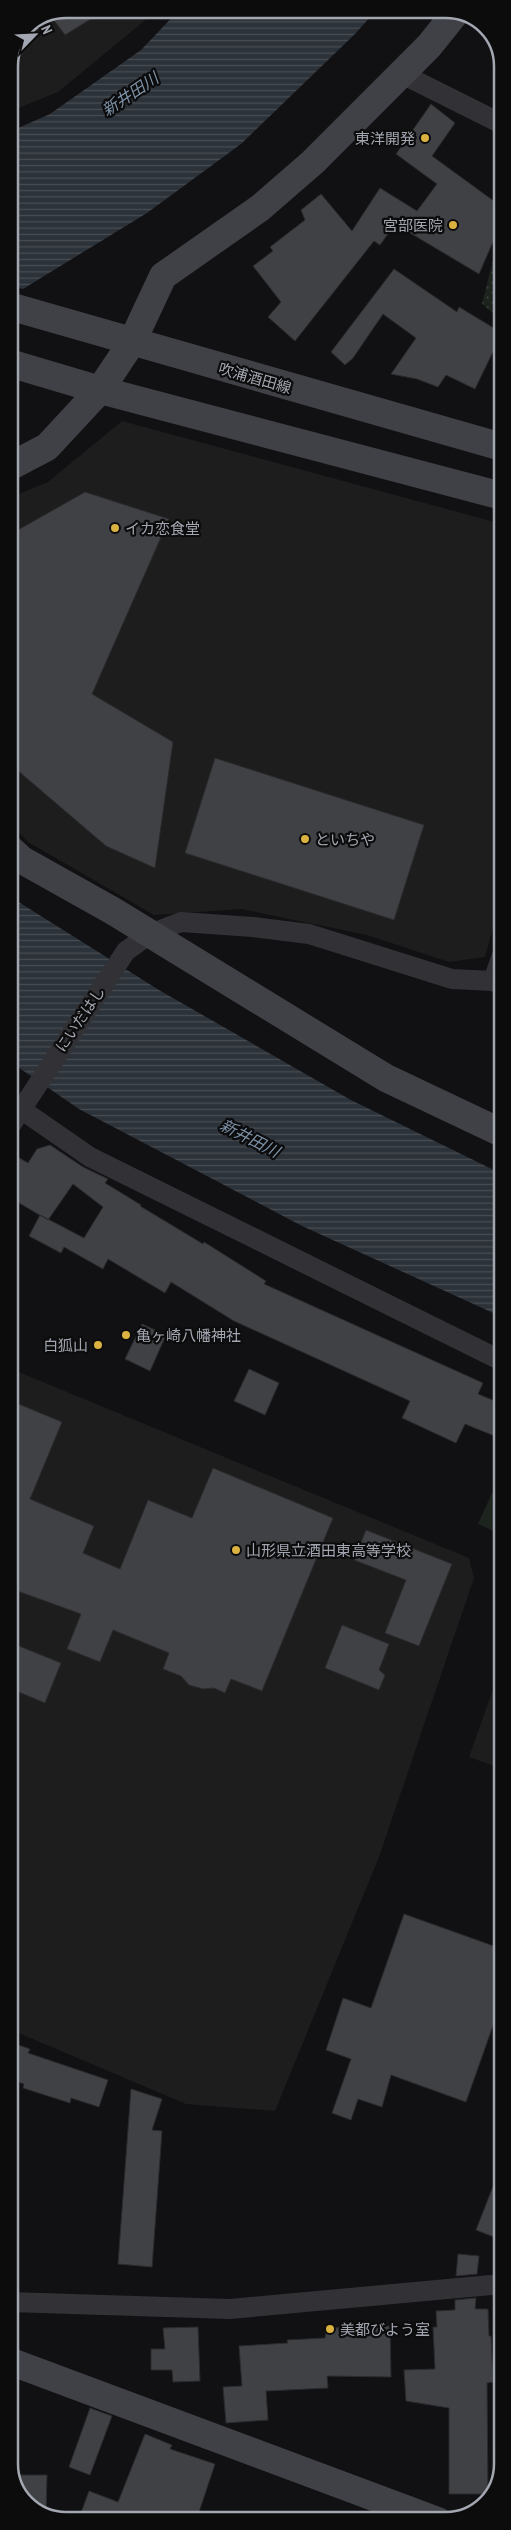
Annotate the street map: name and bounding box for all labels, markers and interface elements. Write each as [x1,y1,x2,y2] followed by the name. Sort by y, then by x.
[10,10,60,60] north arrow
[37,23,57,37] text: N
[98,67,164,120] water label: 新井田川
[355,129,415,148] place label: 東洋開発
[419,132,431,144] marker: 東洋開発
[383,216,443,235] place label: 宮部医院
[447,219,459,231] marker: 宮部医院
[216,359,294,397] street label: 吹浦酒田線
[125,519,200,538] place label: イカ恋食堂
[109,522,121,534] marker: イカ恋食堂
[315,830,375,849] place label: といちや
[299,833,311,845] marker: といちや
[51,983,109,1055] street label: にいだはし
[217,1115,285,1162] water label: 新井田川
[136,1326,241,1345] place label: 亀ヶ崎八幡神社
[120,1329,132,1341] marker: 亀ヶ崎八幡神社
[43,1336,88,1355] place label: 白狐山
[92,1339,104,1351] marker: 白狐山
[246,1541,411,1560] place label: 山形県立酒田東高等学校
[230,1544,242,1556] marker: 山形県立酒田東高等学校
[340,2320,430,2339] place label: 美都びよう室
[324,2323,336,2335] marker: 美都びよう室

